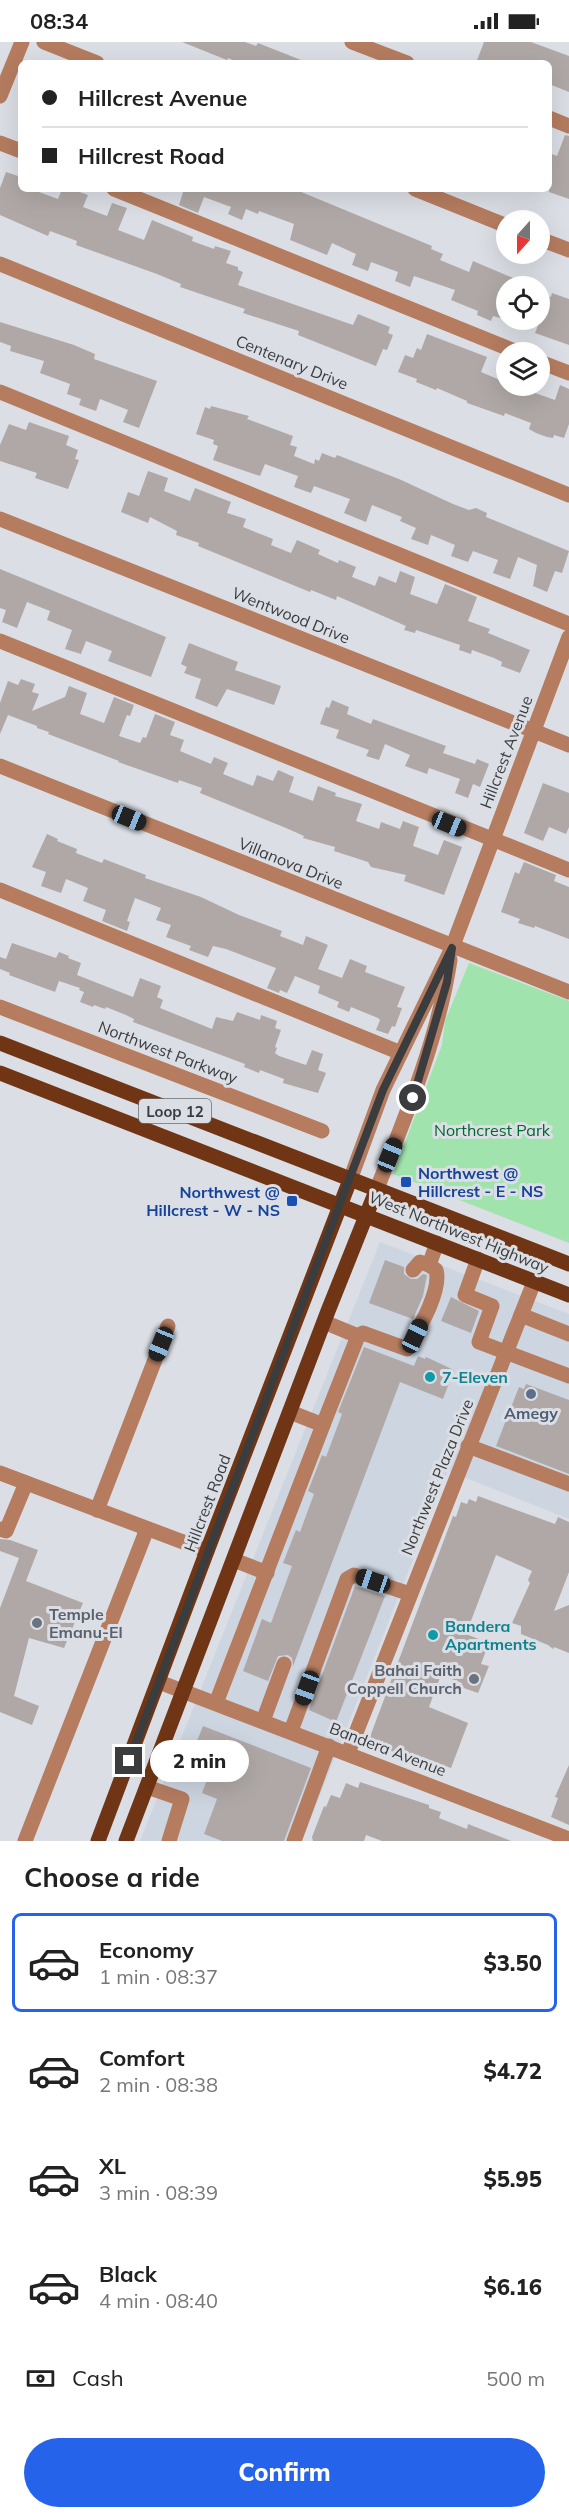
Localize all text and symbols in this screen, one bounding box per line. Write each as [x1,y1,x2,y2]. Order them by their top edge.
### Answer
text: 08:34 [30,7,88,35]
text: Hillcrest Avenue [78,84,247,112]
text: Hillcrest Road [78,142,225,170]
north arrow [496,210,550,264]
map controls [496,210,550,396]
button: locate [496,276,550,330]
street label: Centenary Drive [233,330,351,394]
button: layers [496,342,550,396]
street label: Wentwood Drive [229,582,353,648]
street label: Hillcrest Avenue [475,693,537,811]
car [109,803,149,833]
car [429,809,469,839]
street label: Villanova Drive [236,833,346,893]
street label: Northwest Parkway [96,1016,241,1088]
route start [399,1084,426,1111]
road number: Loop 12 [139,1099,211,1123]
park label: Northcrest Park [434,1120,551,1140]
car [375,1135,405,1175]
place label: Northwest @ Hillcrest - E - NS [418,1163,543,1201]
marker: Northwest @ Hillcrest - E - NS [399,1175,413,1189]
place label: Northwest @ Hillcrest - W - NS [146,1182,280,1220]
street label: West Northwest Highway [366,1187,552,1277]
marker: Northwest @ Hillcrest - W - NS [285,1194,299,1208]
car [399,1316,431,1356]
car [146,1324,176,1364]
place label: 7-Eleven [442,1367,508,1387]
marker: 7-Eleven [423,1370,437,1384]
marker: Amegy [524,1387,538,1401]
street label: Northwest Plaza Drive [396,1396,478,1558]
place label: Amegy [504,1403,558,1423]
street label: Hillcrest Road [179,1451,235,1555]
car [353,1567,393,1595]
place label: Temple Emanu-El [49,1604,123,1642]
marker: Temple Emanu-El [30,1616,44,1630]
place label: Bandera Apartments [445,1616,537,1654]
marker: Bandera Apartments [426,1628,440,1642]
place label: Bahai Faith Coppell Church [347,1660,462,1698]
car [292,1668,322,1708]
marker: Bahai Faith Coppell Church [467,1672,481,1686]
street label: Bandera Avenue [327,1718,449,1780]
callout: 2 min [150,1740,249,1782]
route end [115,1747,142,1774]
text: 2 min [173,1748,226,1773]
text: Choose a ride [24,1860,200,1894]
icon: car [27,1936,81,1990]
text: Economy [99,1936,194,1964]
text: $3.50 [483,1949,542,1977]
text: 1 min · 08:37 [99,1964,218,1989]
icon: car [27,2044,81,2098]
text: Comfort [99,2044,185,2072]
text: $4.72 [483,2057,542,2085]
text: 2 min · 08:38 [99,2072,218,2097]
icon: car [27,2152,81,2206]
text: XL [99,2152,126,2180]
text: $5.95 [483,2165,542,2193]
text: 3 min · 08:39 [99,2180,218,2205]
icon: car [27,2260,81,2314]
text: Black [99,2260,157,2288]
text: $6.16 [483,2273,542,2301]
text: 4 min · 08:40 [99,2288,218,2313]
icon: cash [24,2362,57,2395]
text: Cash [72,2364,124,2392]
text: 500 m [486,2366,545,2391]
button: Confirm [24,2438,545,2507]

